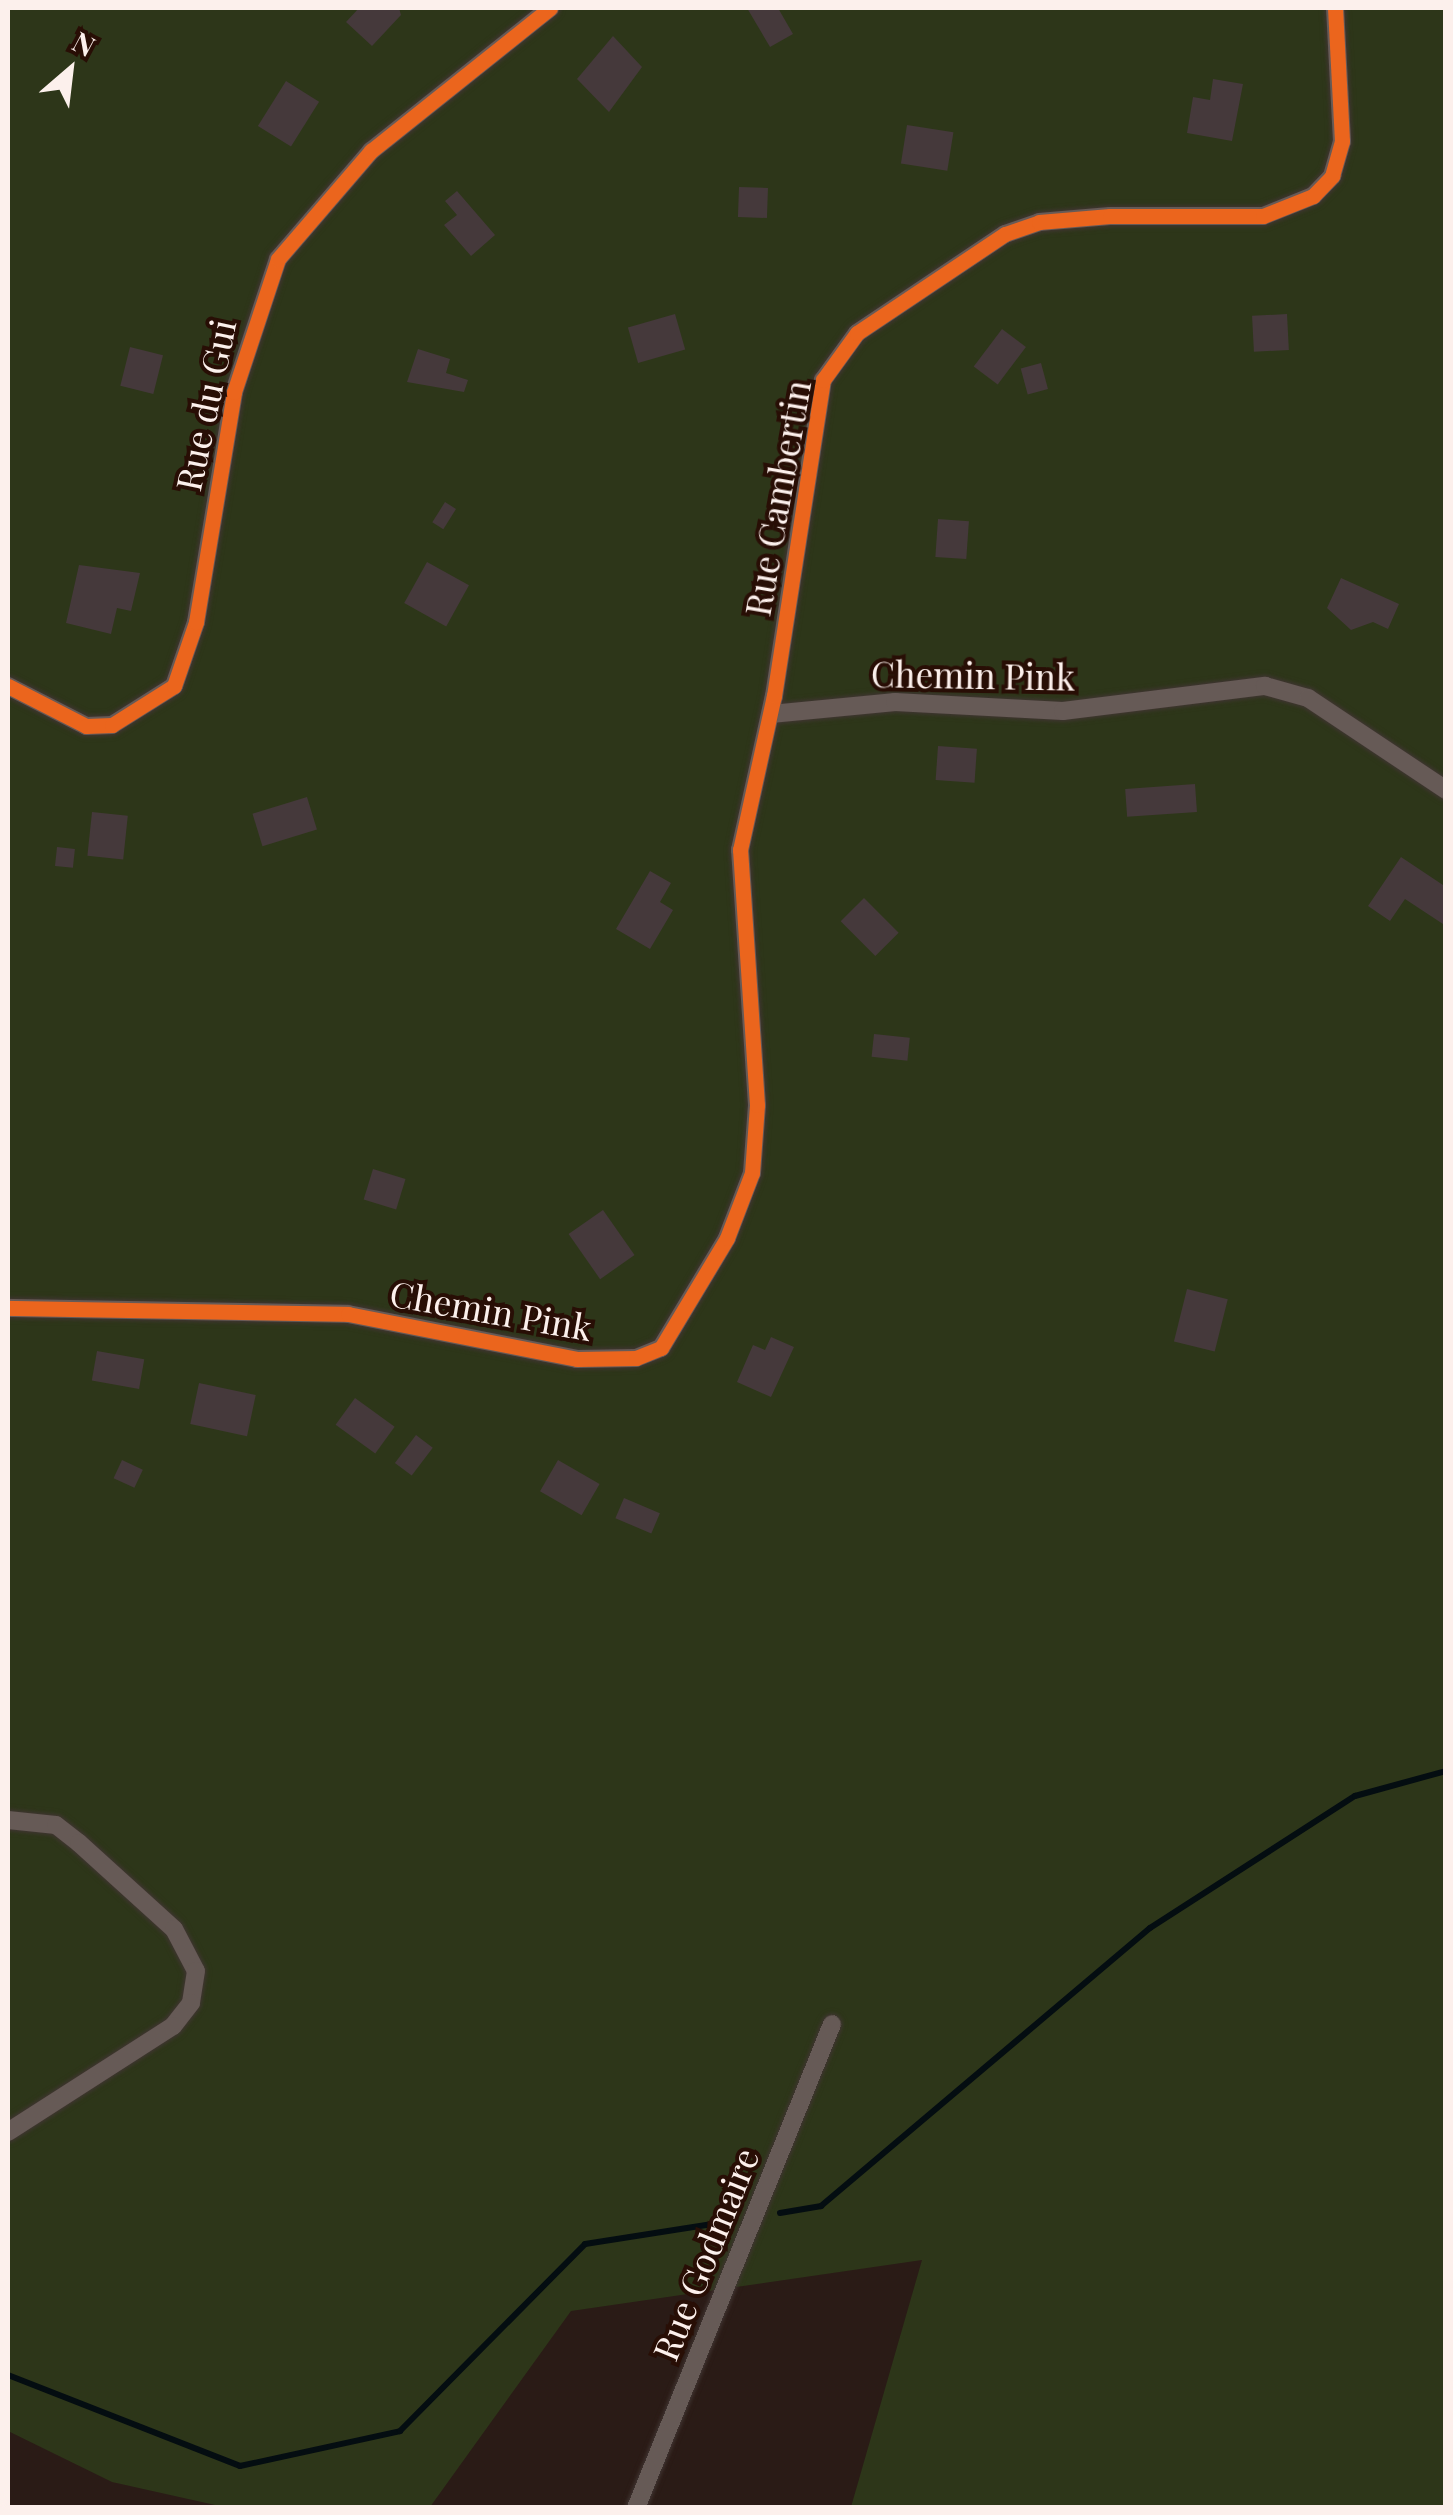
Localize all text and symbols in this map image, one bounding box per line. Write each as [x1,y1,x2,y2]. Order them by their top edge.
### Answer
north arrow [20,20,120,120]
text: N [67,22,102,64]
street label: Rue du Gui [166,316,244,494]
street label: Rue Cambertin [736,377,818,619]
street label: Chemin Pink [871,652,1075,698]
street label: Chemin Pink [387,1272,595,1348]
street label: Rue Godmaire [643,2142,767,2366]

